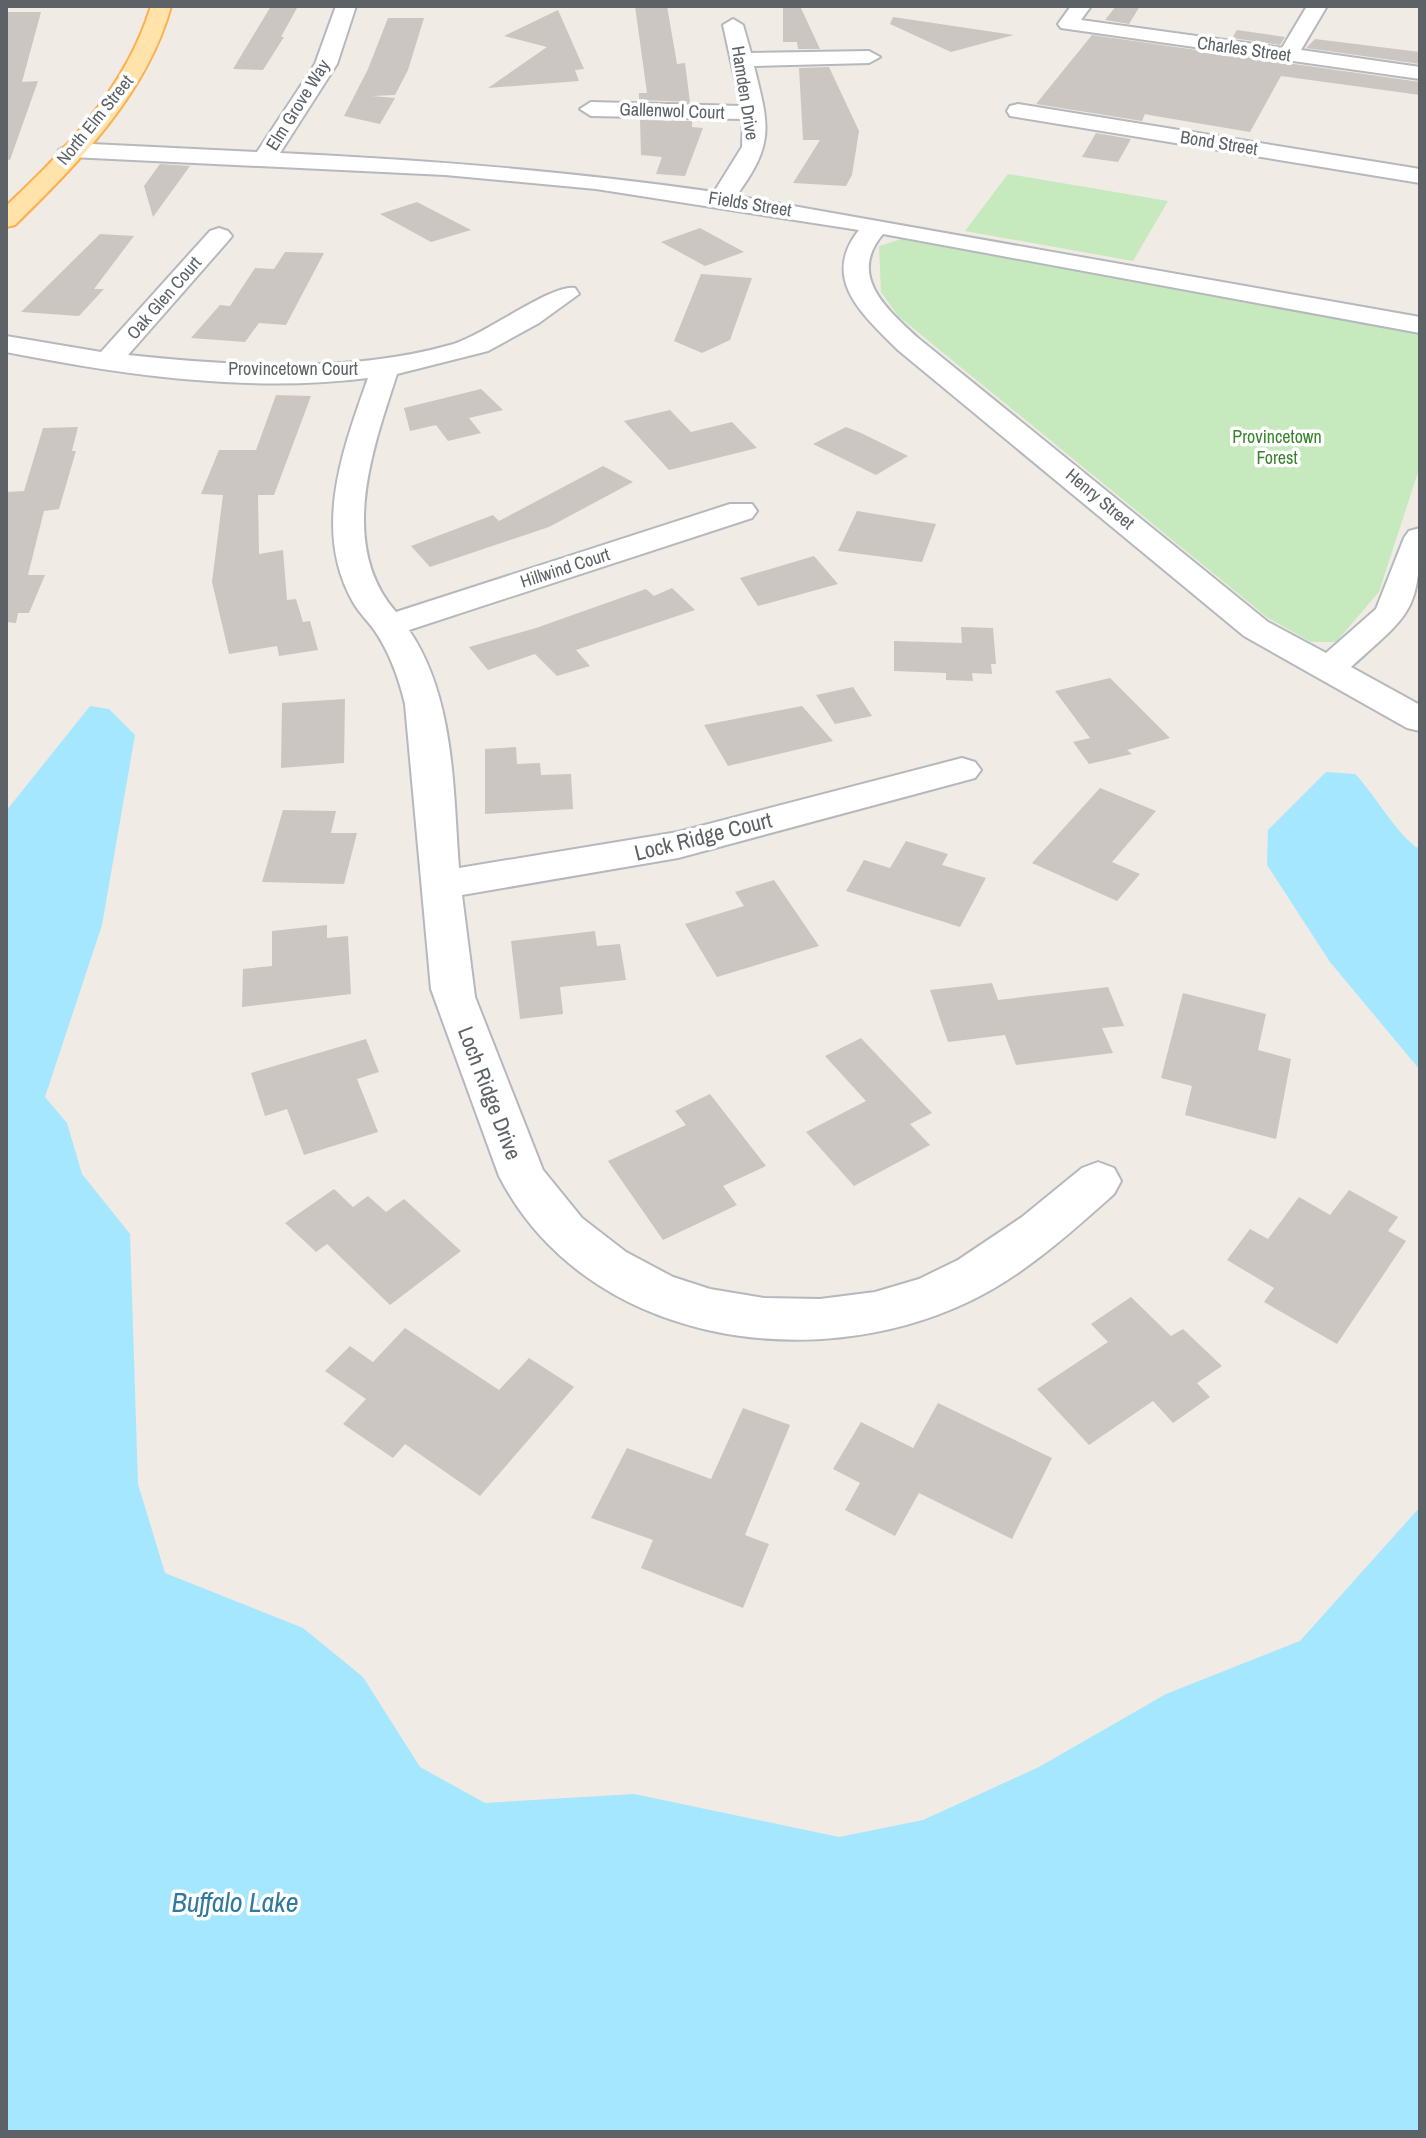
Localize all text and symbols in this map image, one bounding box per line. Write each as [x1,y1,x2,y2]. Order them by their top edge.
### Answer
street label: Charles Street [1196,30,1293,67]
street label: Hamden Drive [726,44,765,142]
street label: Elm Grove Way [260,54,336,155]
street label: North Elm Street [51,69,139,170]
street label: Gallenwol Court [619,96,725,125]
street label: Bond Street [1179,124,1260,161]
street label: Fields Street [707,185,793,222]
street label: Oak Glen Court [121,251,207,345]
street label: Provincetown Court [228,356,358,381]
park label: Provincetown Forest [1232,424,1322,470]
street label: Henry Street [1061,462,1140,535]
street label: Hillwind Court [517,541,613,594]
street label: Lock Ridge Court [631,804,775,868]
street label: Loch Ridge Drive [451,1022,529,1164]
water label: Buffalo Lake [171,1883,299,1921]

